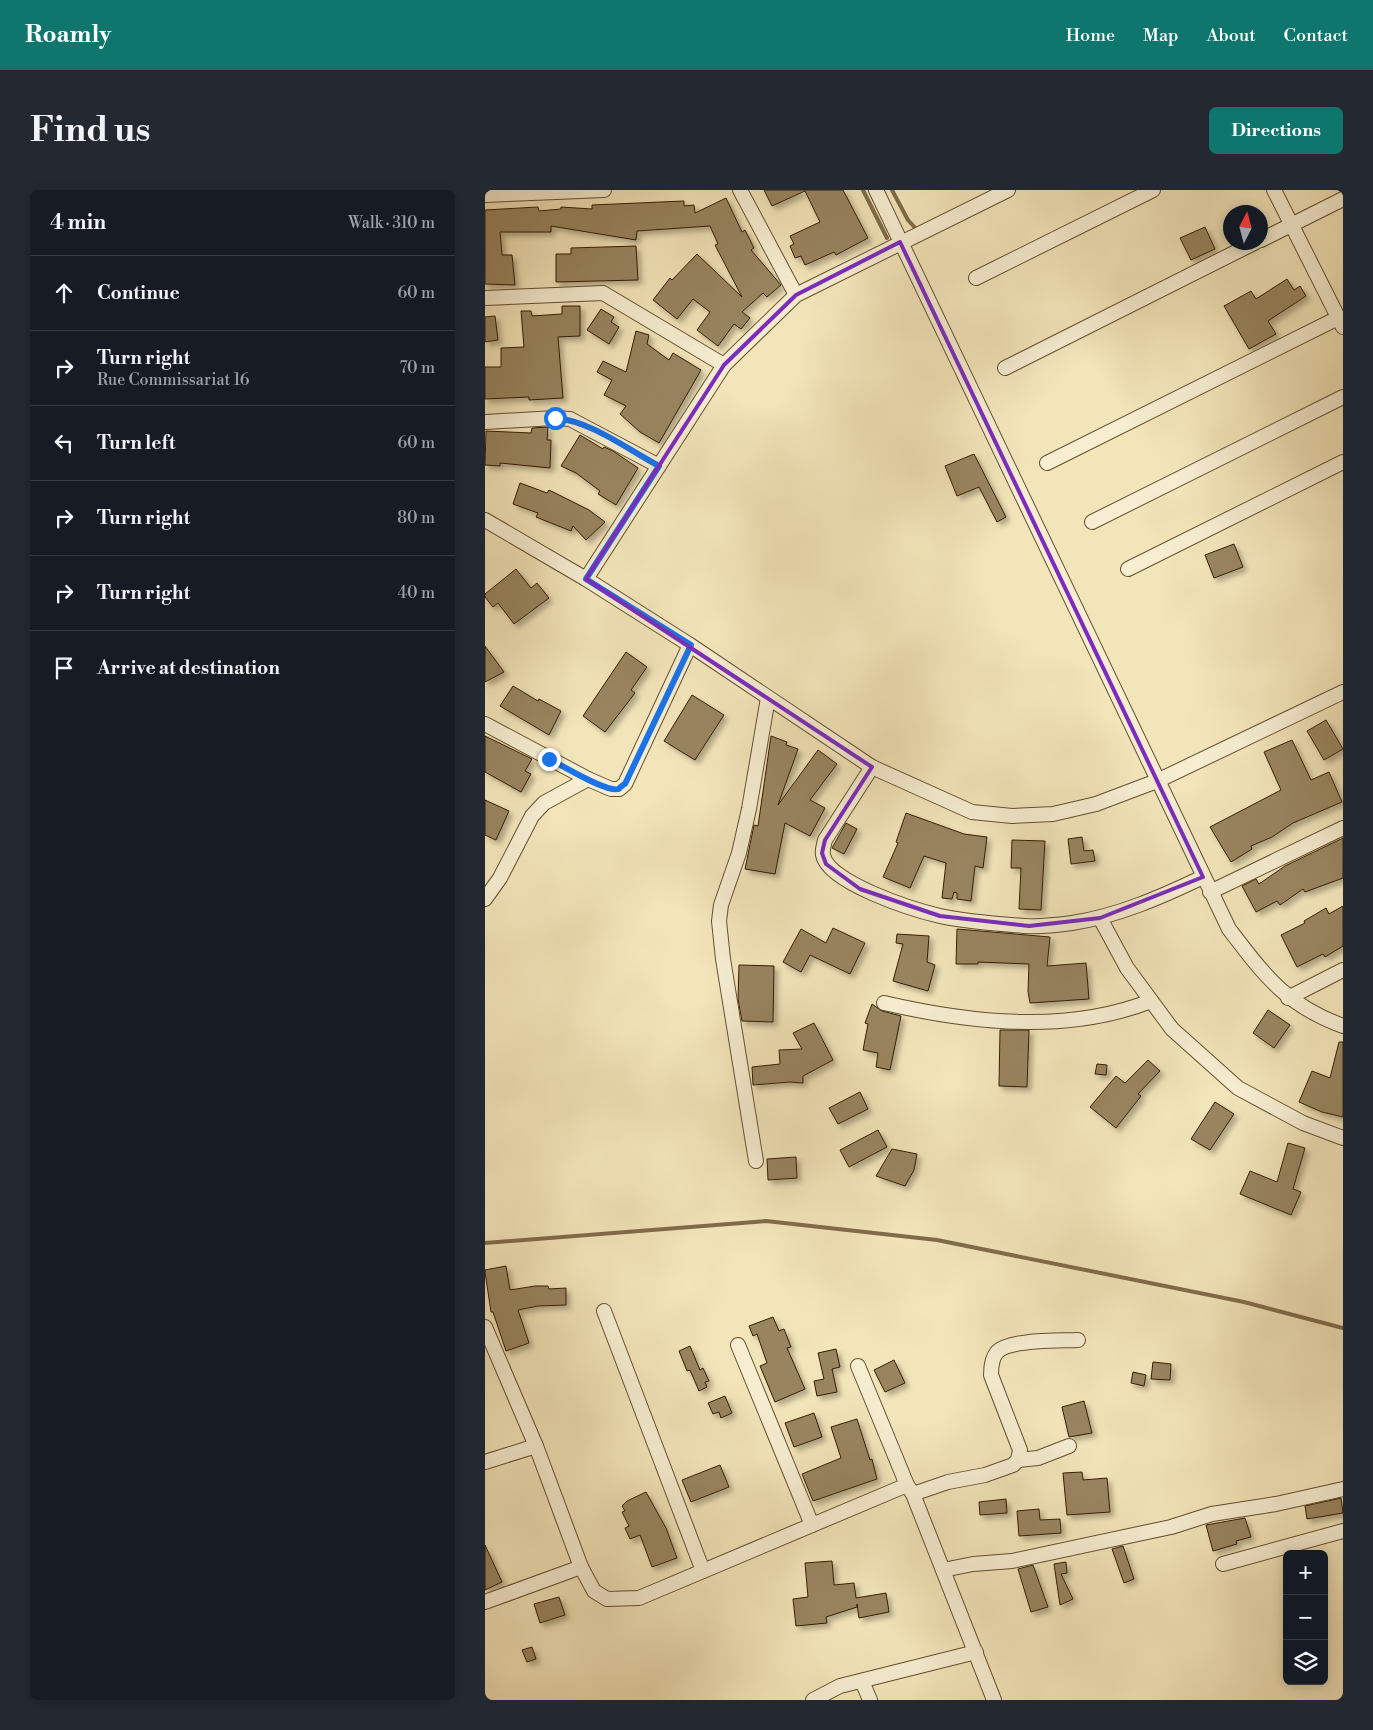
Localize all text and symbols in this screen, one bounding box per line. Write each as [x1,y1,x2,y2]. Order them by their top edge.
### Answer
text: Roamly [25,20,111,50]
text: Home [1066,24,1115,47]
text: Map [1143,24,1179,47]
text: About [1207,24,1256,47]
text: Contact [1284,24,1348,47]
button: Directions [1209,107,1343,154]
text: Find us [30,109,150,152]
north arrow [1223,205,1268,250]
text: 4 min [50,210,106,236]
text: Walk · 310 m [348,213,435,233]
icon: ahead [50,279,78,307]
text: Continue [97,281,180,305]
text: 60 m [397,283,435,303]
text: Turn right [97,346,190,370]
icon: right [50,354,78,382]
text: 70 m [399,358,435,378]
text: Rue Commissariat 16 [97,370,250,390]
route start [544,407,567,430]
icon: left [50,429,78,457]
text: Turn left [97,431,176,455]
text: 60 m [397,433,435,453]
icon: right [50,504,78,532]
text: Turn right [97,506,190,530]
text: 80 m [397,508,435,528]
icon: right [50,579,78,607]
text: Turn right [97,581,190,605]
text: 40 m [398,583,435,603]
icon: arrive [50,654,78,682]
text: Arrive at destination [97,656,280,680]
route end [538,748,561,771]
map controls [1283,1550,1328,1685]
button: + [1283,1550,1328,1595]
button: − [1283,1595,1328,1640]
button: layers [1283,1640,1328,1685]

